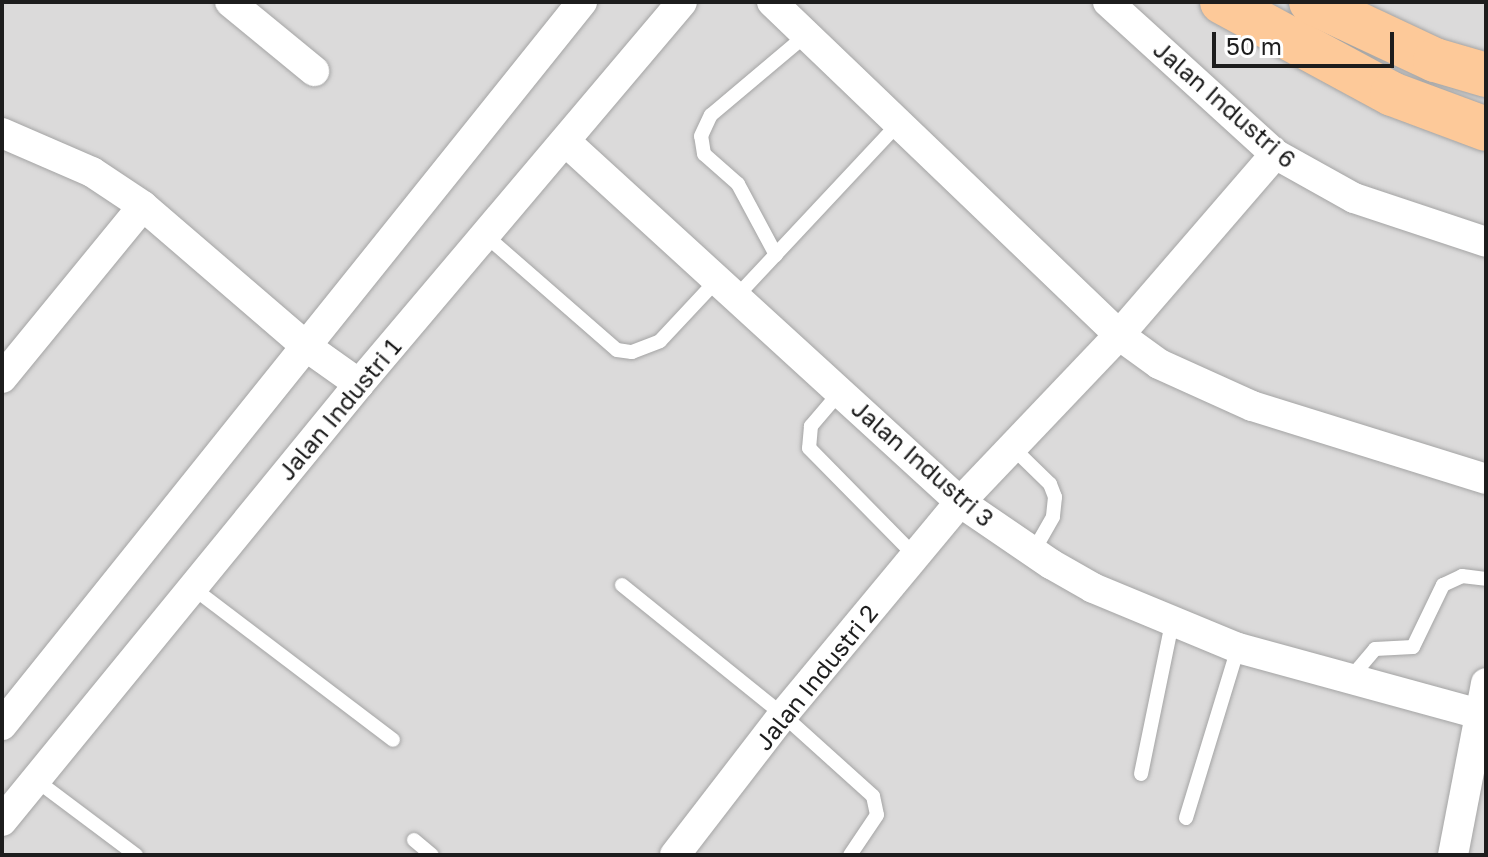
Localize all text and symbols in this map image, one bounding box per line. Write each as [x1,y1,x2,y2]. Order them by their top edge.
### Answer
scale bar [1216,16,1398,66]
text: 50 m [1226,31,1282,60]
street label: Jalan Industri 6 [1148,34,1302,174]
street label: Jalan Industri 1 [271,332,407,486]
street label: Jalan Industri 3 [846,394,1000,532]
street label: Jalan Industri 2 [749,599,883,755]

